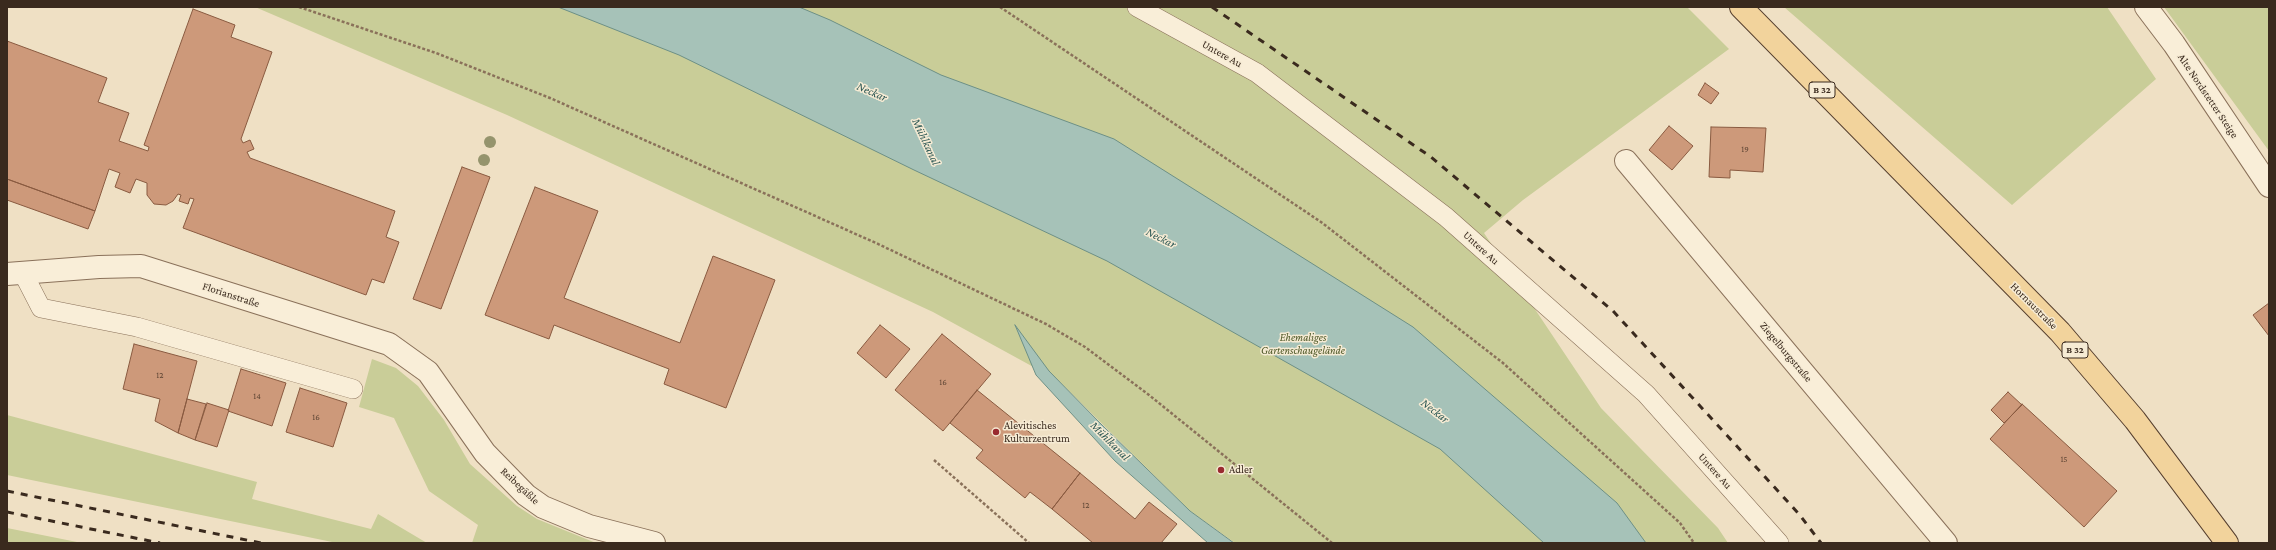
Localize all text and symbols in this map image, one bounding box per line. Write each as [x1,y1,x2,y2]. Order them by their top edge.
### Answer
street label: Untere Au [1200,38,1244,70]
street label: Alte Nordstetter Steige [2175,51,2241,141]
water label: Neckar [855,79,889,105]
road number: B 32 [1809,82,1835,98]
water label: Mühlkanal [909,116,943,168]
house number: 19 [1741,144,1749,154]
water label: Neckar [1144,224,1178,252]
street label: Untere Au [1460,228,1502,268]
street label: Florianstraße [201,280,261,310]
street label: Hornaustraße [2008,280,2060,332]
street label: Ziegelburgstraße [1757,319,1815,385]
park label: Ehemaliges Gartenschaugelände [1261,331,1345,357]
road number: B 32 [2062,342,2088,358]
house number: 12 [156,370,164,380]
house number: 16 [939,377,947,387]
house number: 14 [253,391,261,401]
water label: Neckar [1418,396,1452,426]
house number: 16 [312,412,320,422]
water label: Mühlkanal [1087,418,1133,464]
place label: Alevitisches Kulturzentrum [1004,419,1070,445]
marker: Alevitisches Kulturzentrum [991,427,1001,437]
street label: Untere Au [1695,450,1735,492]
house number: 15 [2060,454,2068,464]
place label: Adler [1229,463,1253,477]
street label: Reibegäßle [498,465,542,507]
marker: Adler [1216,465,1226,475]
house number: 12 [1082,500,1090,510]

